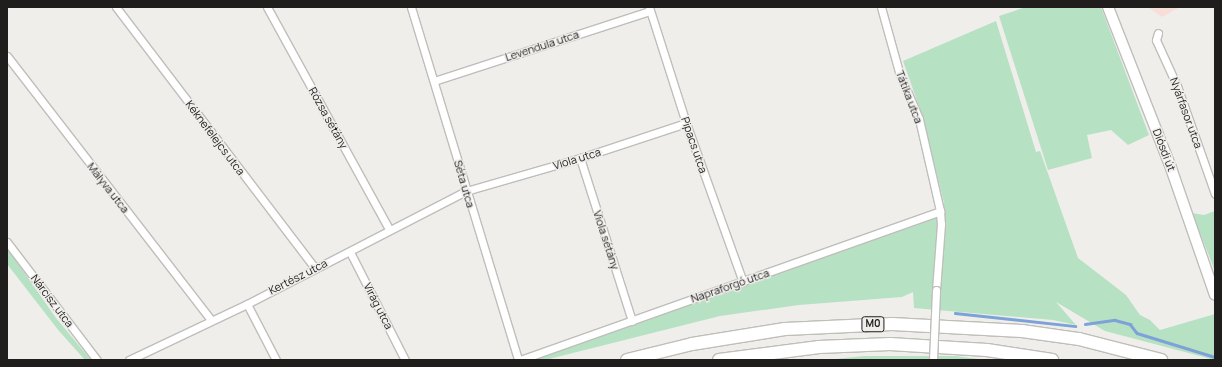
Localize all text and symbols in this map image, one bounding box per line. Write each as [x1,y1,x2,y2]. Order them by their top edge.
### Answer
street label: Levendula utca [503,28,581,64]
street label: Tátika utca [893,69,925,125]
street label: Nyárfasor utca [1167,76,1205,150]
street label: Rózsa sétány [306,85,350,151]
street label: Kéknefelejcs utca [183,98,247,178]
street label: Pipacs utca [678,115,710,175]
street label: Diósdi út [1150,127,1178,173]
street label: Viola utca [552,145,602,173]
street label: Séta utca [451,159,477,209]
street label: Mályva utca [84,160,132,216]
street label: Viola sétány [590,209,622,271]
street label: Kertész utca [266,257,330,297]
street label: Napraforgó utca [689,266,771,306]
street label: Nárcisz utca [28,272,76,330]
street label: Virág utca [361,281,395,331]
road number: M0 [861,316,885,332]

